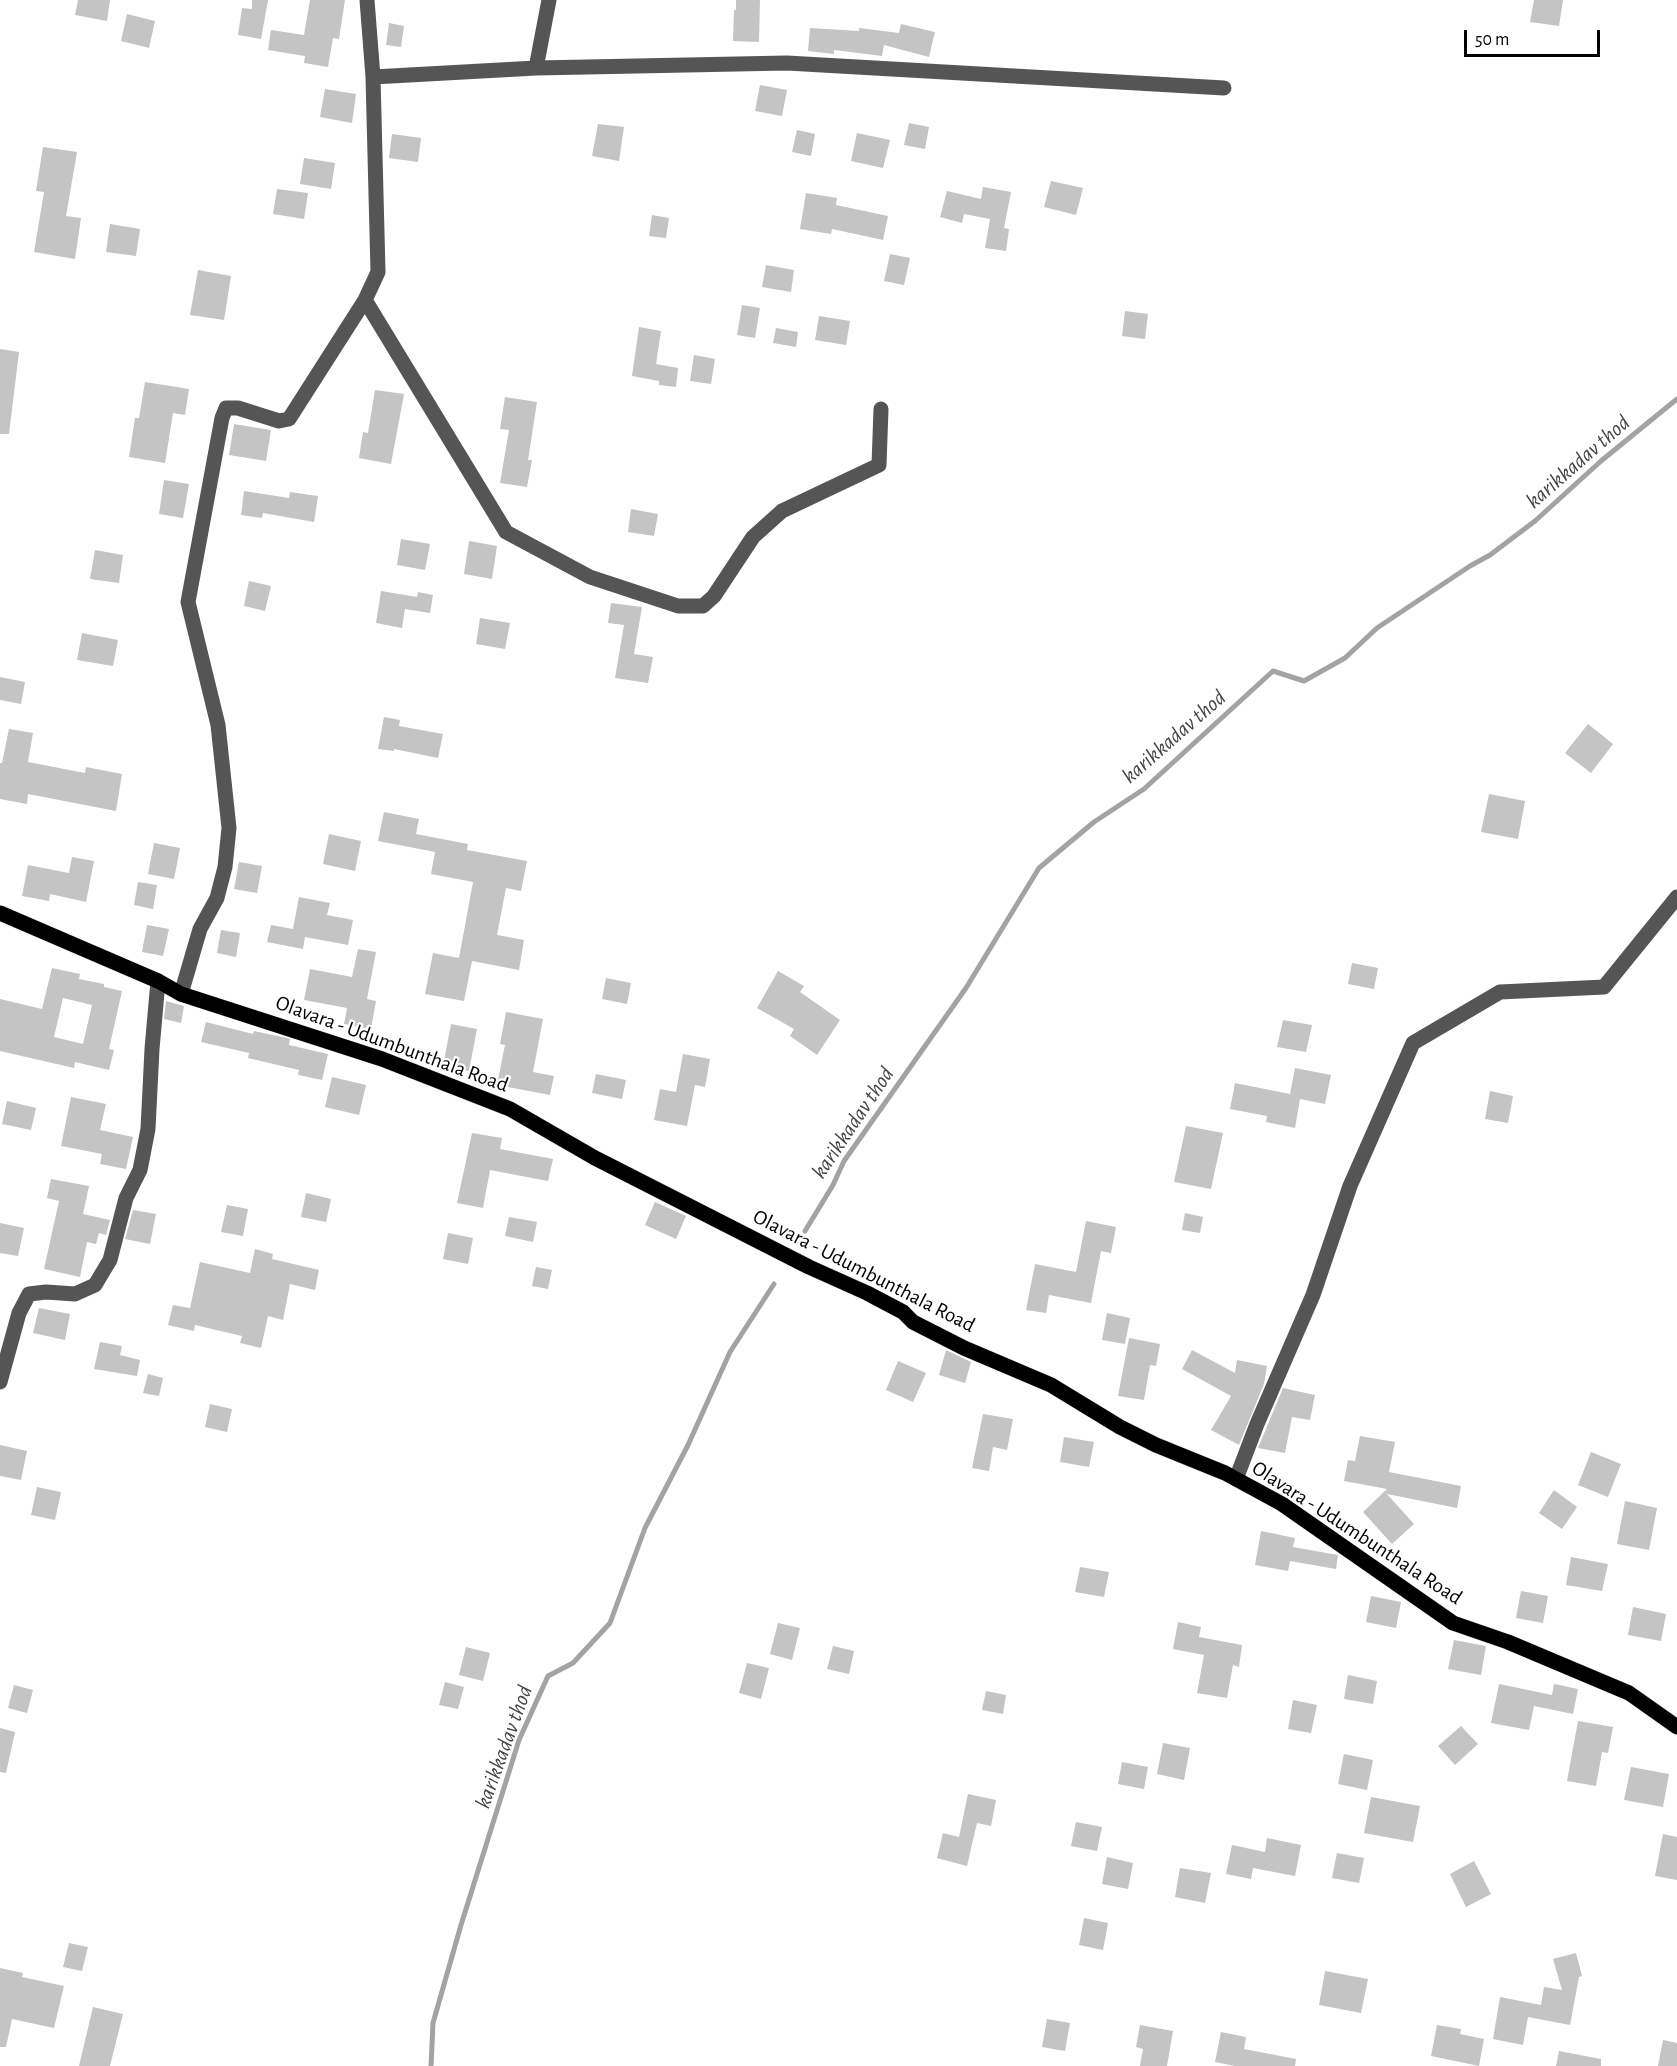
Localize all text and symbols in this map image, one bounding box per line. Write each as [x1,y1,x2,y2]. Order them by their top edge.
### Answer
scale bar [1467,18,1604,56]
text: 50 m [1475,31,1509,49]
water label: karikkadav thod [1521,410,1635,514]
water label: karikkadav thod [1117,685,1231,789]
street label: Olavara - Udumbunthala Road [272,990,512,1098]
water label: karikkadav thod [806,1062,900,1184]
street label: Olavara - Udumbunthala Road [749,1204,979,1338]
street label: Olavara - Udumbunthala Road [1247,1455,1467,1611]
water label: karikkadav thod [470,1682,538,1812]

